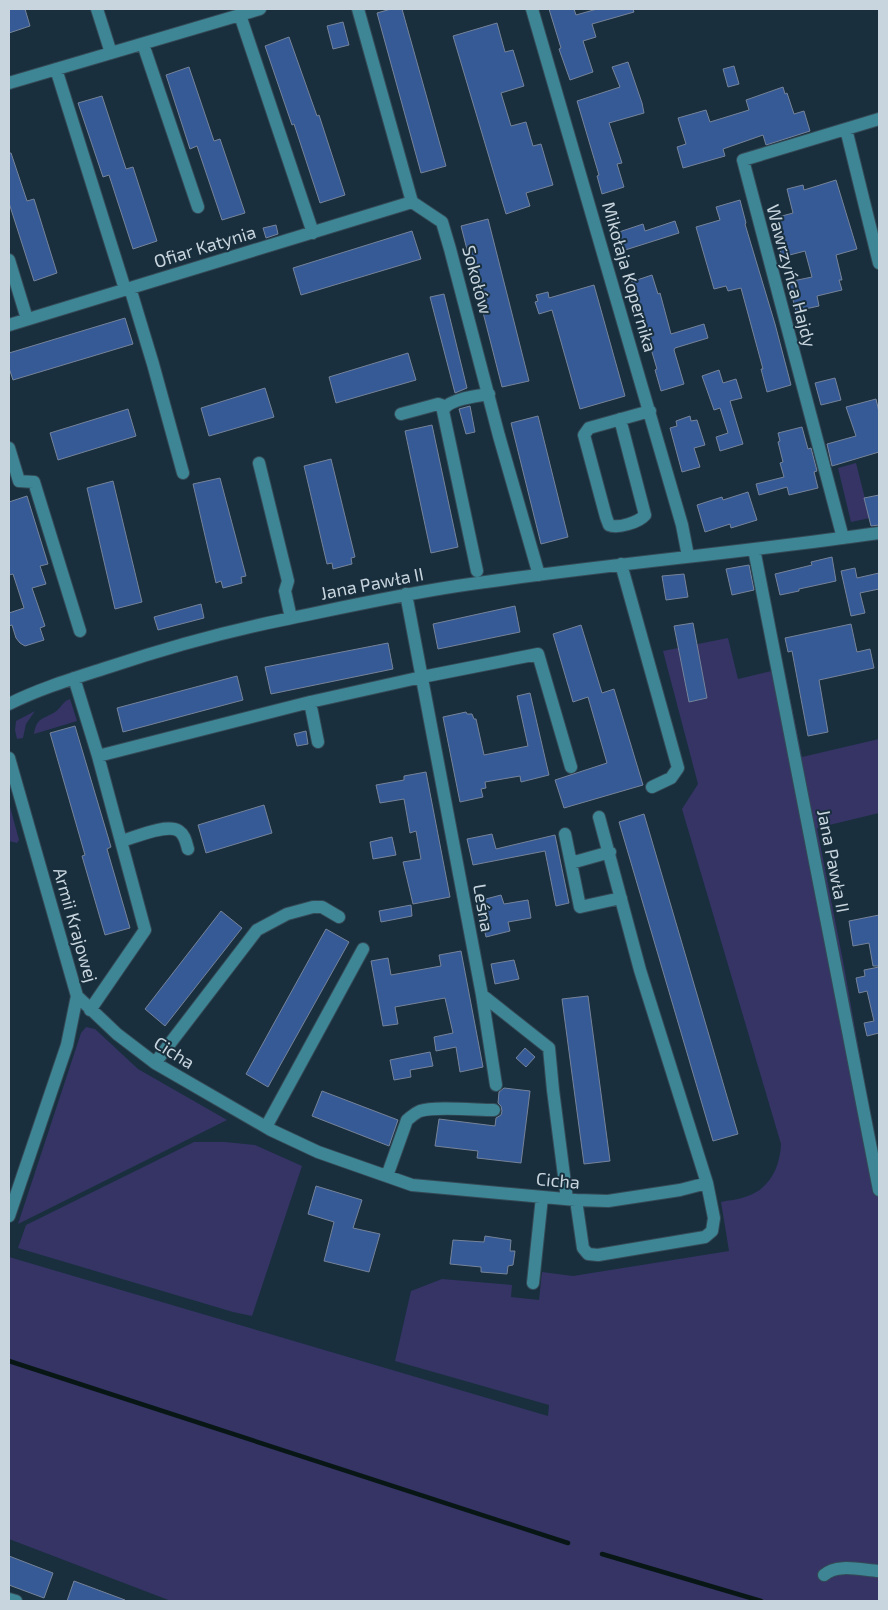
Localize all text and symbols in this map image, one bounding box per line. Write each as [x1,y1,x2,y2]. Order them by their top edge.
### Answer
street label: Mikołaja Kopernika [598,199,662,354]
street label: Wawrzyńca Hajdy [762,202,822,350]
street label: Ofiar Katynia [151,220,258,272]
street label: Sokołów [458,243,498,317]
street label: Jana Pawła II [318,562,425,604]
street label: Jana Pawła II [813,807,855,914]
street label: Armii Krajowej [49,865,103,985]
street label: Leśna [469,882,499,934]
street label: Cicha [150,1031,199,1073]
street label: Cicha [535,1167,581,1193]

